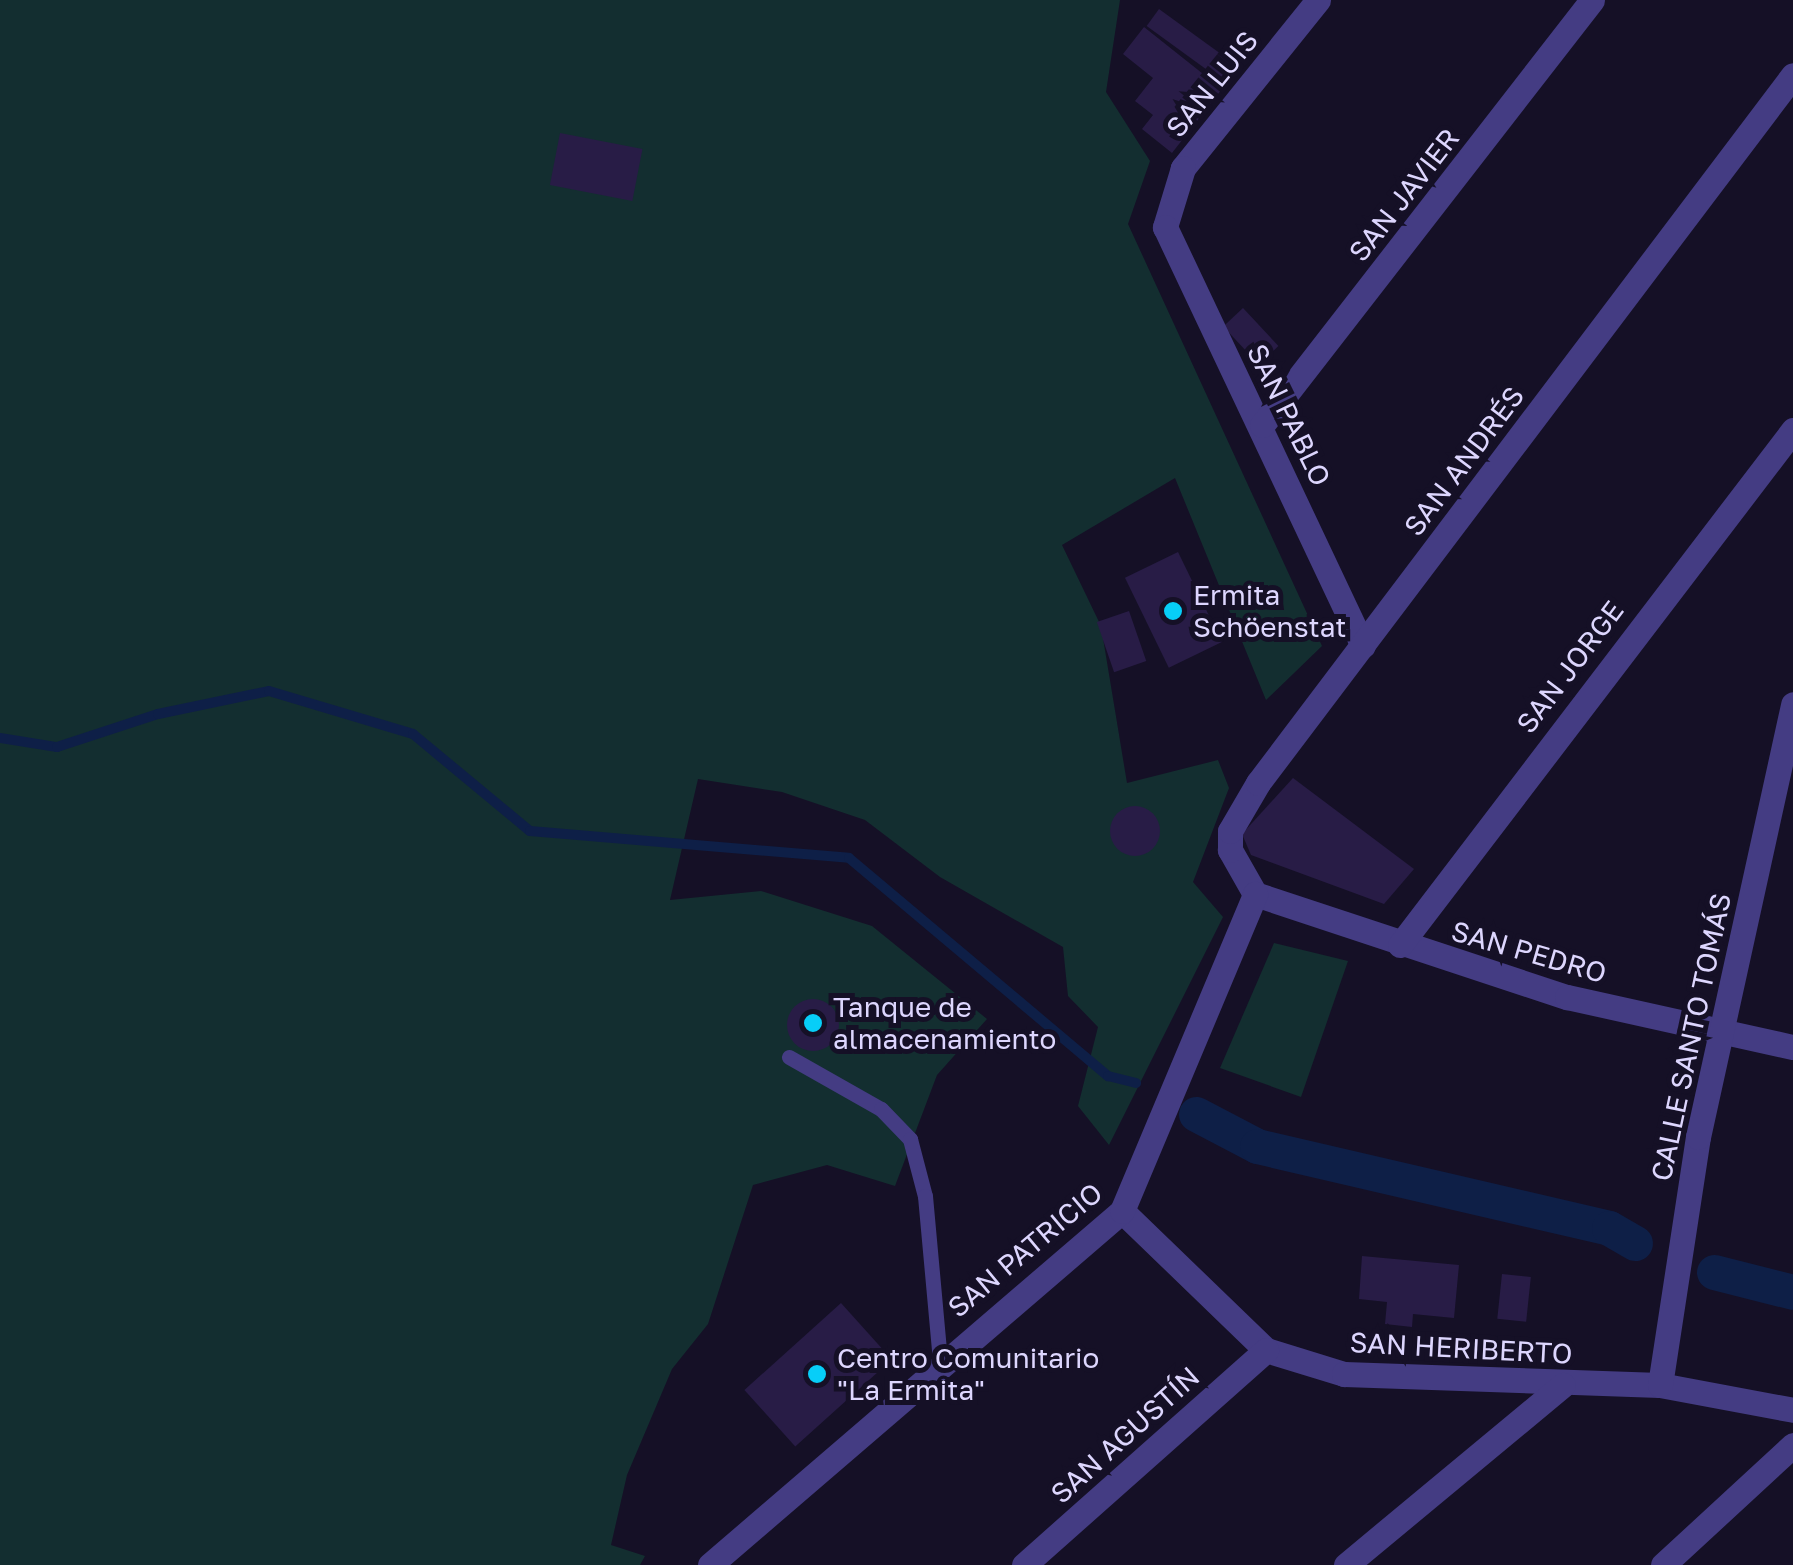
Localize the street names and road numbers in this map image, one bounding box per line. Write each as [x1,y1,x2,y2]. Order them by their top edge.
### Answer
street label: SAN LUIS [1159,24,1265,144]
street label: SAN JAVIER [1342,122,1466,268]
street label: SAN PABLO [1240,338,1338,492]
street label: SAN ANDRÉS [1397,380,1531,542]
street label: SAN JORGE [1509,594,1631,740]
street label: CALLE SANTO TOMÁS [1644,890,1738,1184]
street label: SAN PEDRO [1448,914,1610,990]
street label: SAN PATRICIO [941,1176,1109,1324]
street label: SAN HERIBERTO [1349,1325,1573,1371]
street label: SAN AGUSTÍN [1044,1360,1206,1510]

